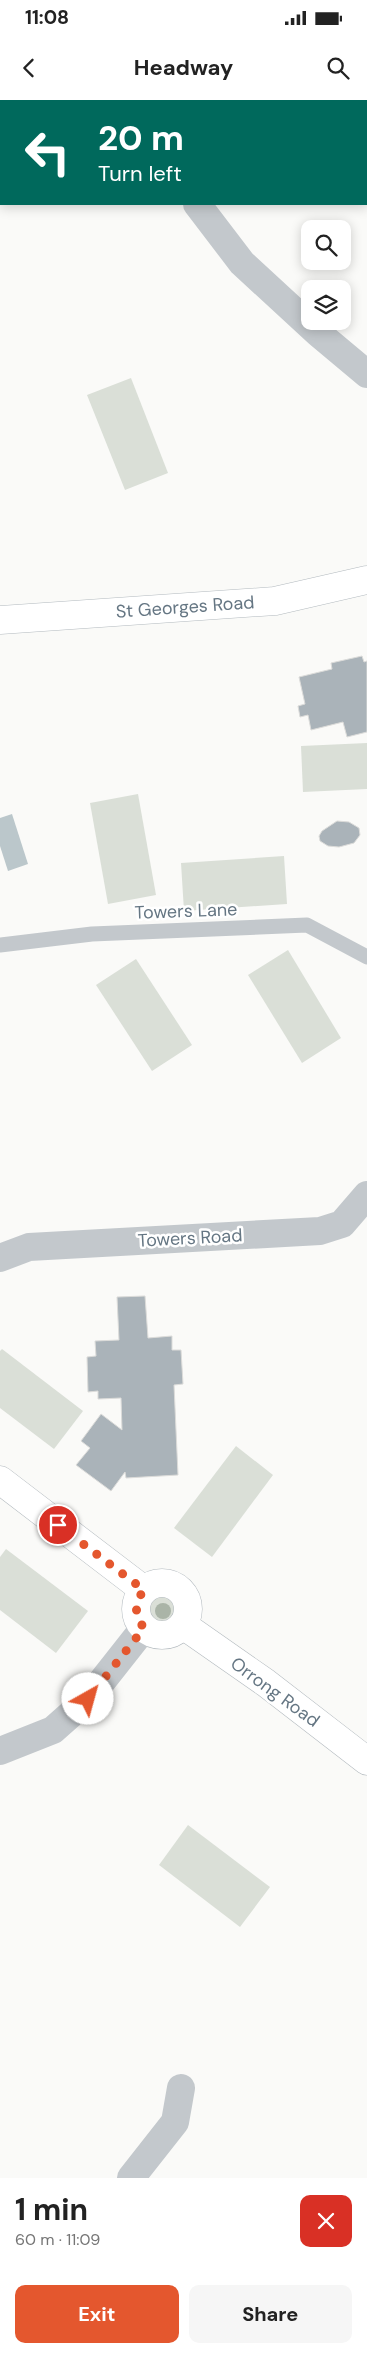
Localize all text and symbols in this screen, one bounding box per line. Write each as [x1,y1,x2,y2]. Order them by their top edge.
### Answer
text: 11:08 [25,5,69,30]
text: Headway [134,53,233,82]
icon: back [15,54,43,82]
icon: search [324,54,352,82]
text: 20 m [98,115,184,161]
icon: left [15,120,80,185]
text: Turn left [98,159,182,188]
map controls [301,220,351,330]
button: search [301,220,351,270]
button: layers [301,280,351,330]
street label: St Georges Road [115,590,255,624]
street label: Towers Lane [134,897,238,925]
street label: Towers Road [137,1223,243,1253]
pin [37,1504,79,1546]
icon: arrive [44,1511,72,1539]
street label: Orrong Road [226,1652,324,1732]
position arrow [61,1672,113,1724]
text: 1 min [15,2190,88,2229]
button: close [300,2195,352,2247]
text: 60 m · 11:09 [15,2229,100,2250]
button: Exit [15,2285,179,2343]
button: Share [189,2285,352,2343]

